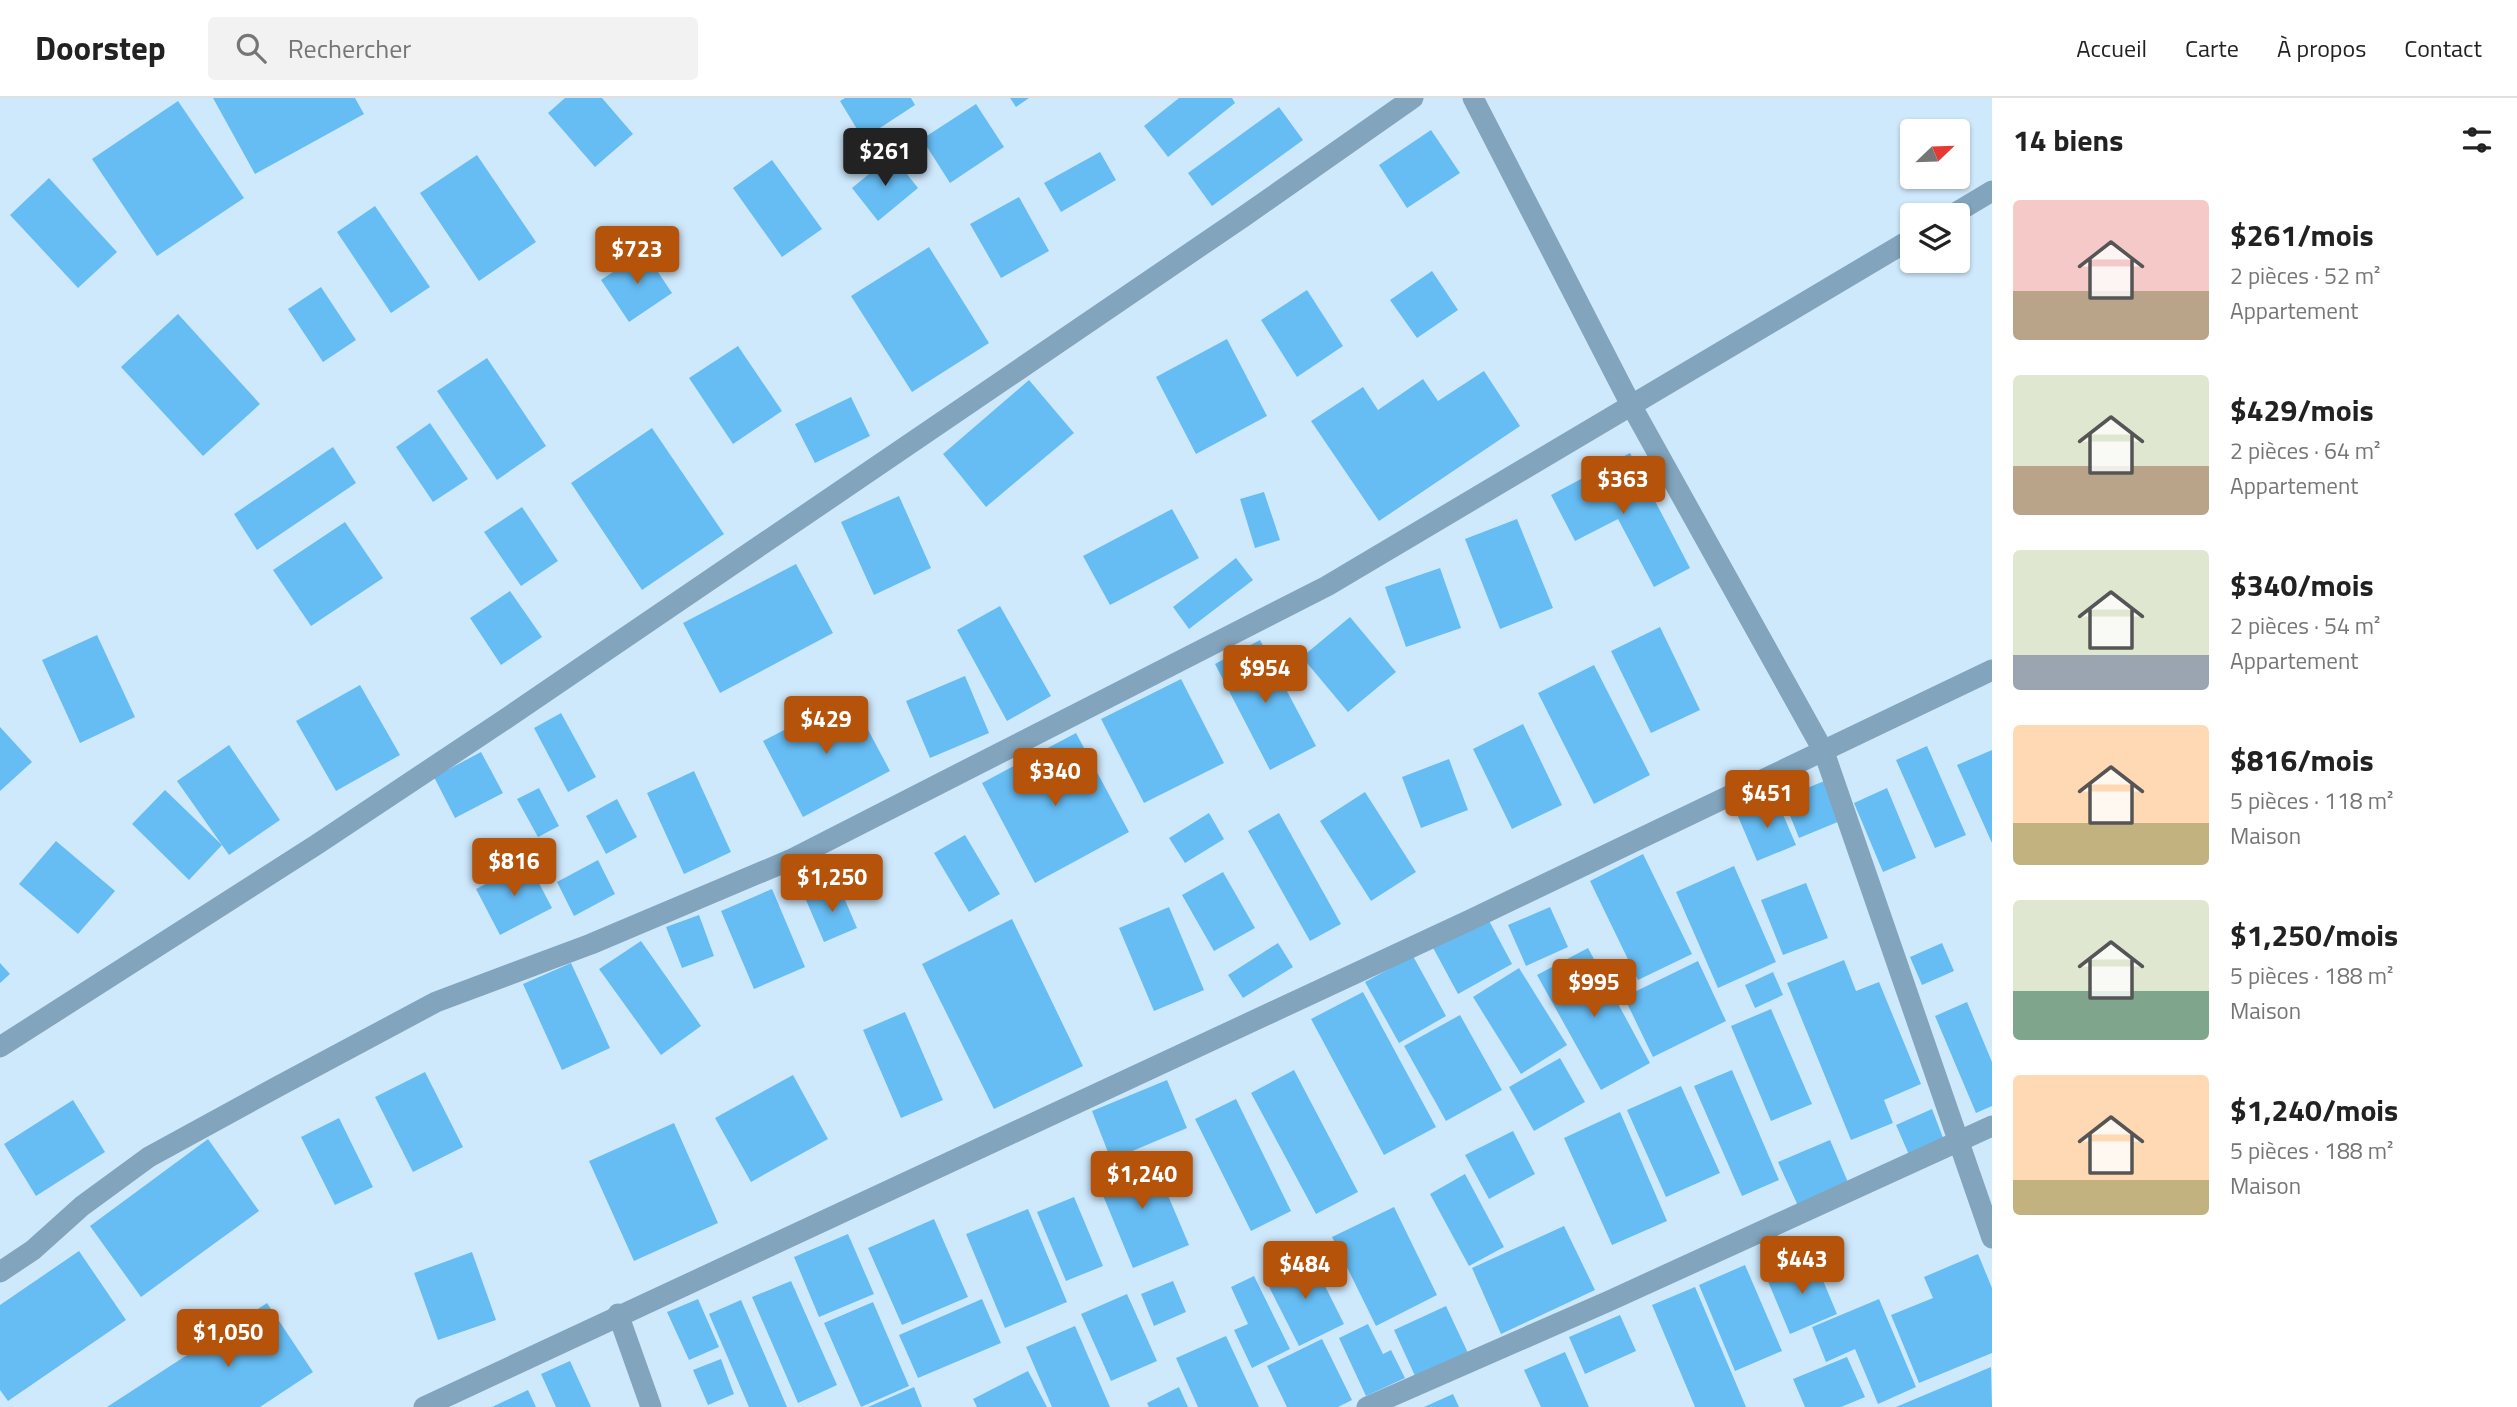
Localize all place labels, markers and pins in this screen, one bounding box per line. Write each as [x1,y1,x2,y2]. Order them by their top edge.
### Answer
pin: $261 [844,129,926,188]
pin: $723 [596,226,678,286]
pin: $363 [1582,456,1664,516]
pin: $954 [1224,646,1306,705]
pin: $429 [785,696,867,756]
pin: $340 [1014,748,1096,808]
pin: $451 [1726,770,1808,830]
pin: $816 [473,838,555,898]
pin: $1,250 [775,854,889,914]
pin: $995 [1553,960,1635,1019]
pin: $1,240 [1085,1152,1199,1211]
pin: $443 [1761,1236,1843,1296]
pin: $484 [1264,1242,1346,1301]
pin: $1,050 [171,1310,285,1369]

